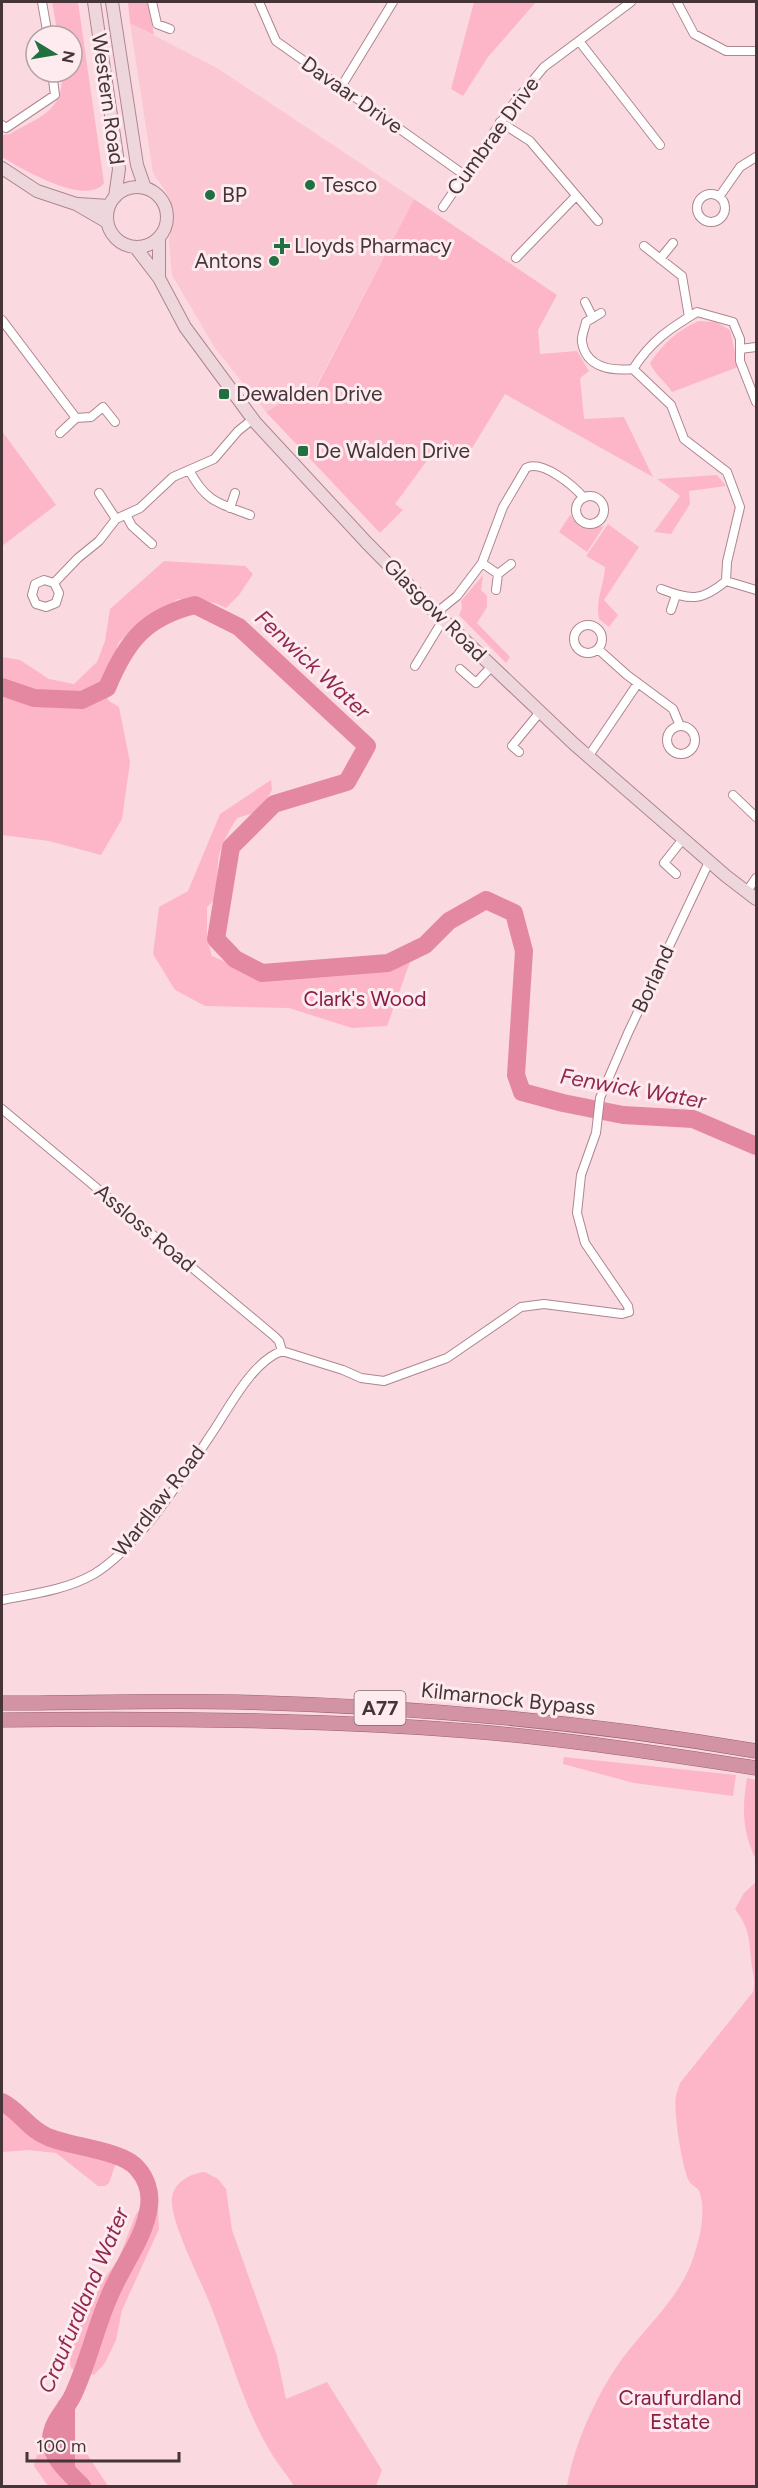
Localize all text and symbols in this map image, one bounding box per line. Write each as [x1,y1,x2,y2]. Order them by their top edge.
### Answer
north arrow [24,24,84,84]
street label: Western Road [87,32,130,166]
text: N [58,49,79,65]
street label: Davaar Drive [297,51,408,139]
street label: Cumbrae Drive [441,72,544,200]
place label: Tesco [322,172,377,197]
marker: Tesco [303,178,317,192]
place label: BP [222,182,247,207]
marker: BP [203,188,217,202]
place label: Lloyds Pharmacy [294,233,452,258]
marker: Lloyds Pharmacy [275,239,289,253]
place label: Antons [194,248,262,273]
marker: Antons [267,254,281,268]
place label: Dewalden Drive [236,381,382,406]
marker: Dewalden Drive [217,387,231,401]
place label: De Walden Drive [315,438,470,463]
marker: De Walden Drive [296,444,310,458]
street label: Glasgow Road [379,553,492,666]
water label: Fenwick Water [250,604,377,726]
street label: Borland [626,941,679,1016]
park label: Clark's Wood [304,986,426,1011]
water label: Fenwick Water [558,1062,709,1115]
street label: Assloss Road [90,1178,201,1277]
street label: Wardlaw Road [107,1440,210,1561]
street label: Kilmarnock Bypass [420,1677,596,1720]
road number: A77 [354,1691,406,1725]
water label: Craufurdland Water [32,2202,135,2397]
park label: Craufurdland Estate [619,2385,741,2434]
scale bar [27,2425,178,2463]
text: 100 m [36,2435,86,2457]

